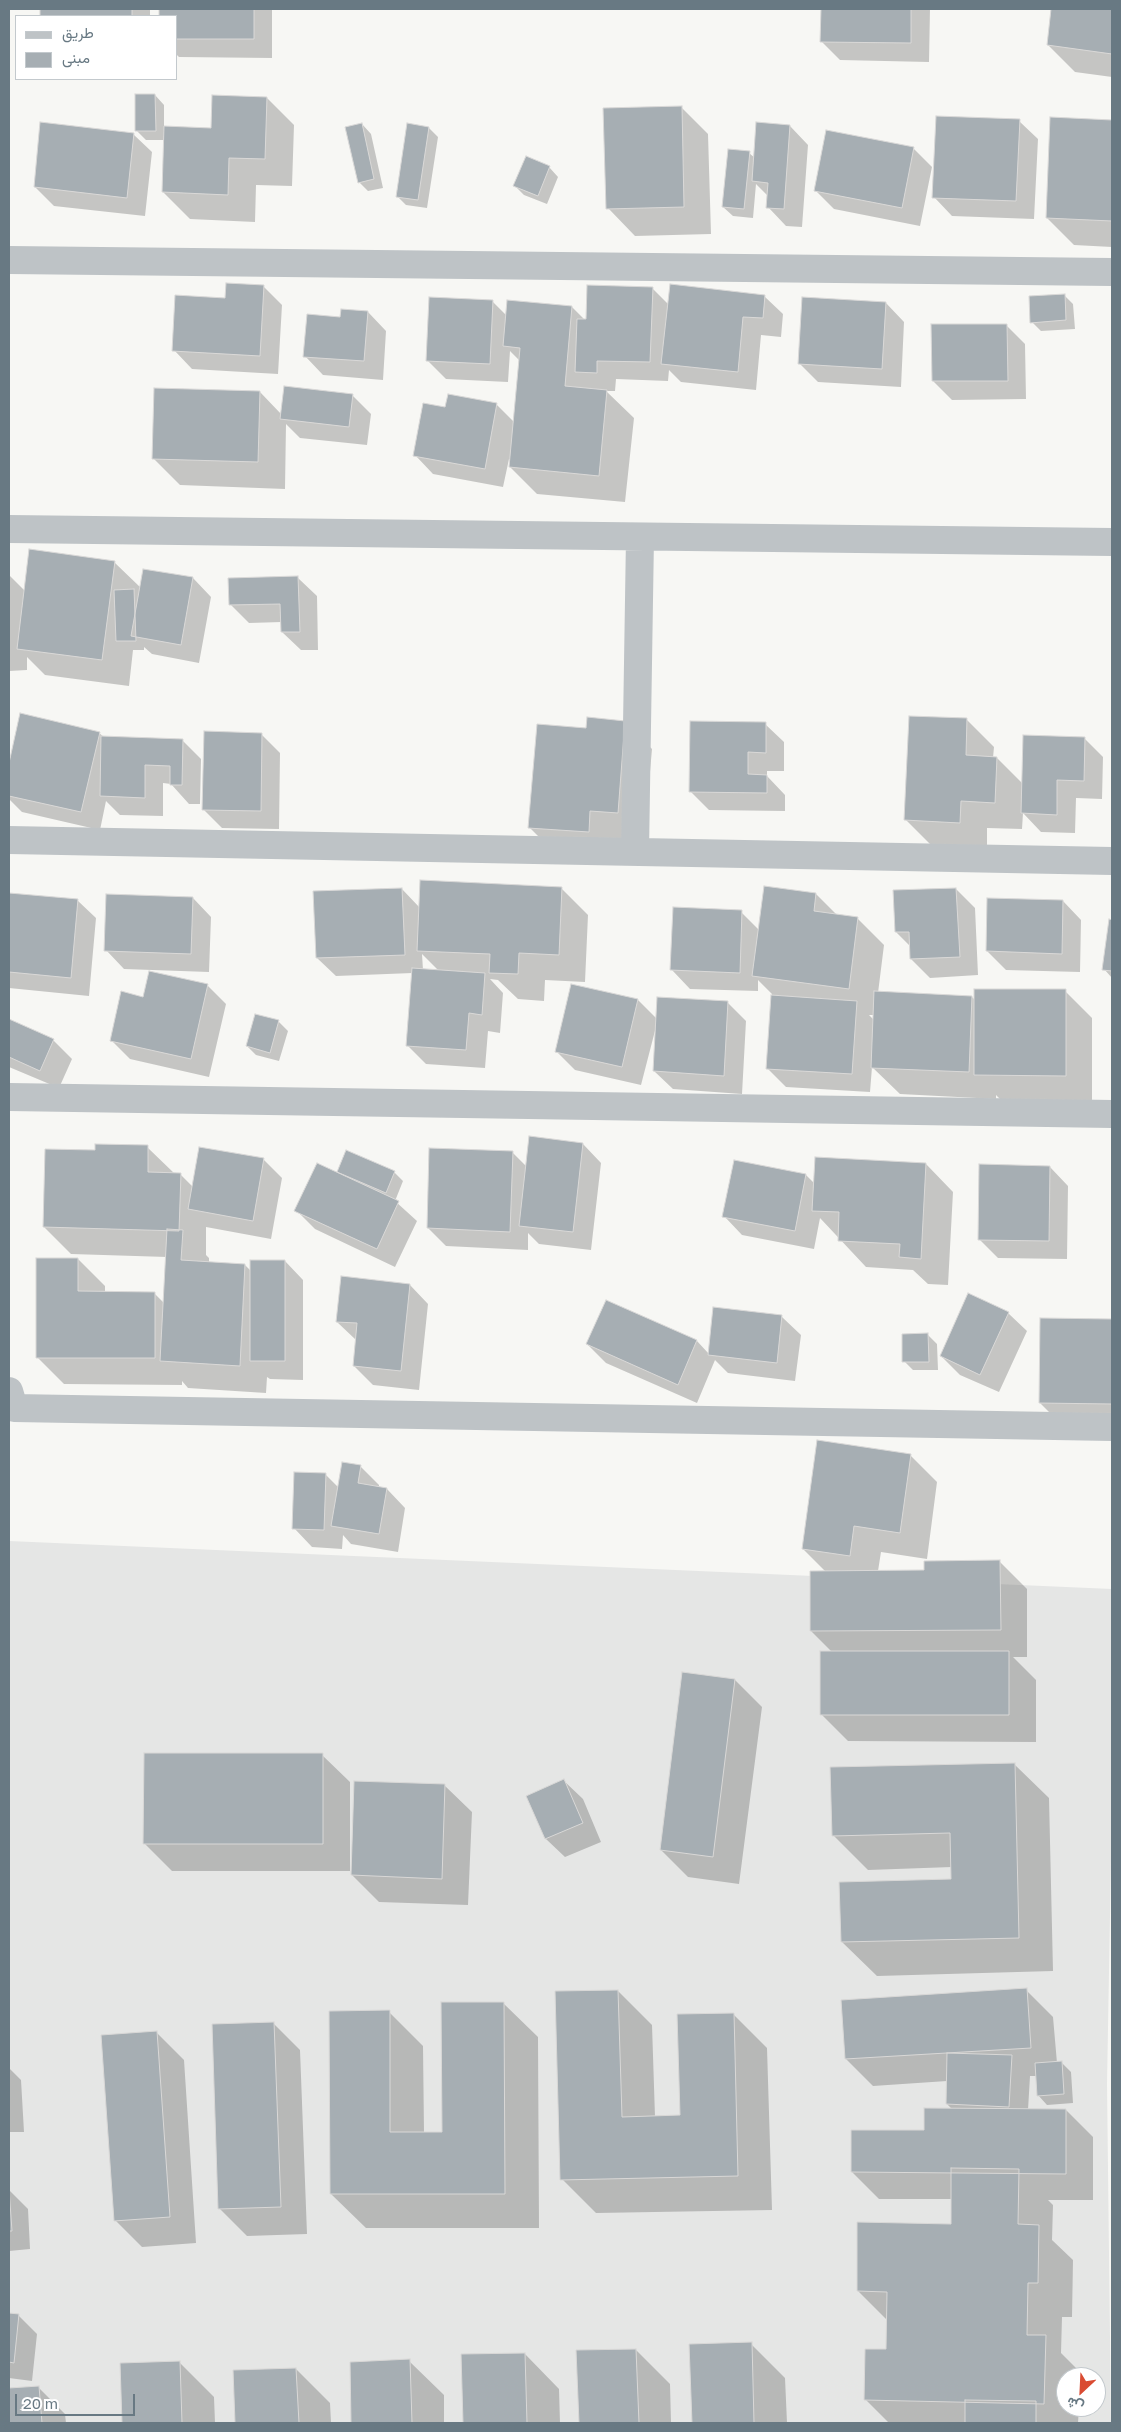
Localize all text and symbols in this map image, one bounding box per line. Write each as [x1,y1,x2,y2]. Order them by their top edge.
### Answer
legend [15,15,178,80]
text: طريق [62,23,94,41]
text: مبنى [62,48,90,66]
north arrow [1056,2367,1106,2417]
scale bar [18,2384,138,2416]
text: 20 m [23,2394,58,2412]
text: ش [1064,2394,1086,2416]

